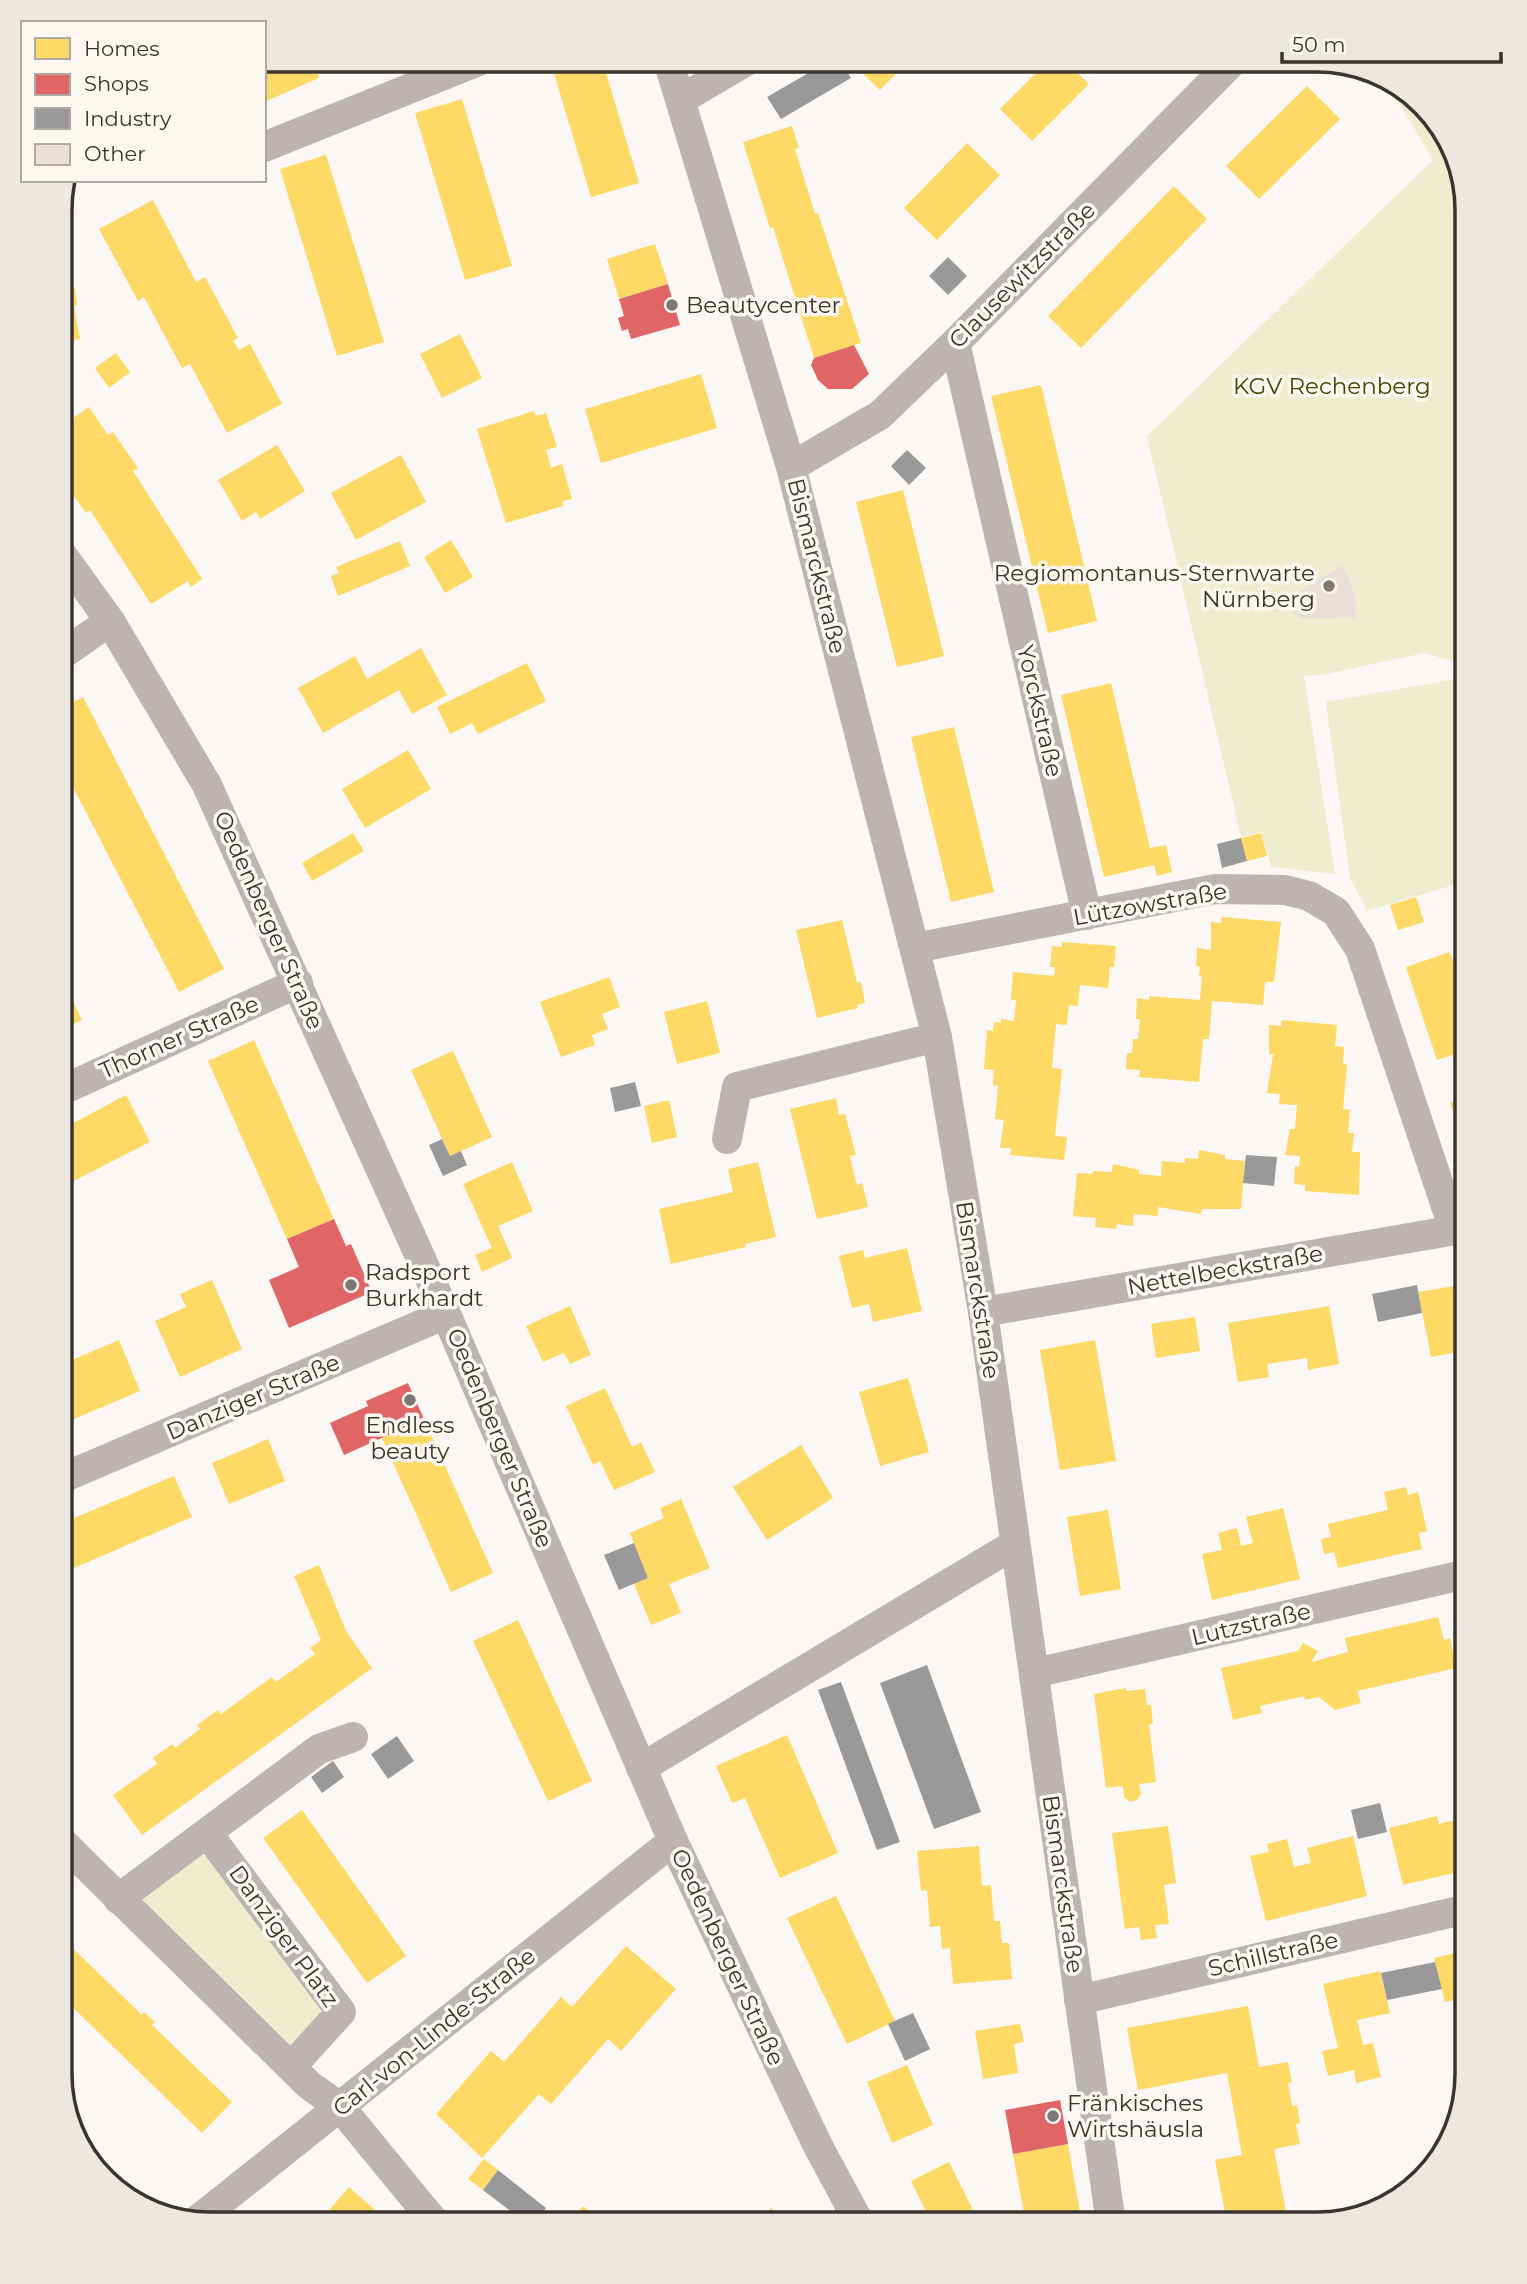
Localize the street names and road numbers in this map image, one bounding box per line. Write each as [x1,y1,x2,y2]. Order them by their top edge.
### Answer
street label: Clausewitzstraße [943,196,1101,354]
street label: Bismarckstraße [782,476,852,656]
street label: Yorckstraße [1011,642,1069,780]
street label: Oedenberger Straße [208,806,330,1034]
street label: Lützowstraße [1071,877,1229,931]
street label: Thorner Straße [95,989,263,1085]
street label: Bismarckstraße [950,1199,1006,1381]
street label: Nettelbeckstraße [1125,1239,1325,1301]
street label: Oedenberger Straße [441,1324,559,1552]
street label: Danziger Straße [162,1348,344,1446]
street label: Lutzstraße [1189,1597,1313,1651]
street label: Bismarckstraße [1037,1793,1089,1975]
street label: Oedenberger Straße [665,1844,791,2070]
street label: Danziger Platz [223,1860,345,2012]
street label: Schillstraße [1205,1925,1341,1983]
street label: Carl-von-Linde-Straße [327,1942,541,2122]

